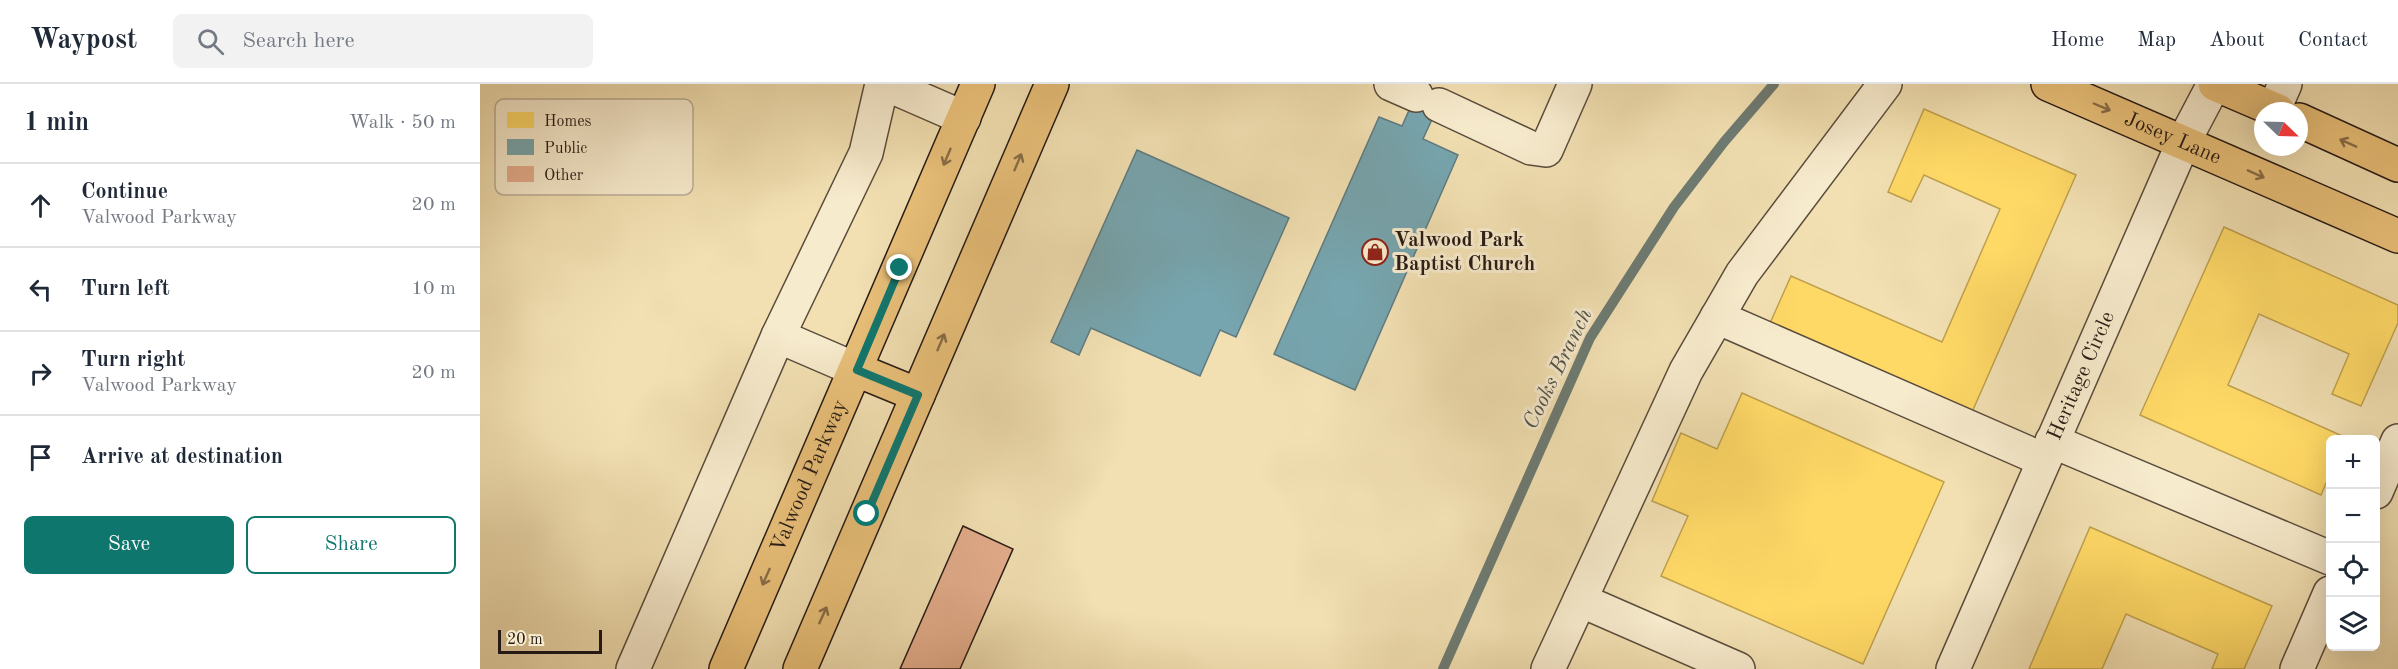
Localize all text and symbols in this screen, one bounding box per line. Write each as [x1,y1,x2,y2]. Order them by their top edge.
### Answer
search box [173,14,593,68]
icon: search [194,25,227,58]
text: Waypost [30,27,137,55]
text: Search here [242,30,355,52]
text: Home [2051,30,2104,51]
text: Map [2137,30,2176,51]
text: About [2209,30,2265,51]
text: Contact [2298,30,2368,51]
legend [495,99,693,195]
one-way arrow [2092,102,2111,113]
north arrow [2254,102,2308,156]
street label: Josey Lane [2121,108,2224,168]
text: 1 min [24,110,89,136]
text: Walk · 50 m [349,113,456,133]
text: Homes [544,114,592,130]
one-way arrow [2340,136,2358,148]
text: Public [544,141,587,157]
one-way arrow [941,148,952,166]
one-way arrow [1013,154,1024,172]
text: Other [544,168,584,184]
one-way arrow [2246,169,2265,180]
text: Continue [81,181,168,203]
icon: ahead [24,189,57,222]
text: 20 m [411,195,456,215]
text: Valwood Parkway [81,208,237,228]
place label: Valwood Park Baptist Church [1394,230,1536,275]
shop icon: Valwood Park Baptist Church [1360,237,1390,267]
route end [886,254,912,280]
icon: left [24,273,57,306]
text: Turn left [81,278,170,300]
text: 10 m [411,279,456,299]
water label: Cooks Branch [1519,305,1597,433]
street label: Heritage Circle [2044,308,2118,443]
one-way arrow [936,333,947,351]
text: Turn right [81,349,185,371]
icon: right [24,357,57,390]
text: 20 m [411,363,456,383]
text: Valwood Parkway [81,376,237,396]
street label: Valwood Parkway [767,397,851,555]
map controls [2326,435,2380,651]
button: + [2326,435,2380,489]
icon: arrive [24,441,57,474]
text: Arrive at destination [81,446,283,468]
button: − [2326,489,2380,543]
route start [853,500,879,526]
button: Save [24,516,234,574]
button: Share [246,516,456,574]
button: locate [2326,543,2380,597]
one-way arrow [760,568,771,586]
button: layers [2326,597,2380,651]
one-way arrow [818,607,829,625]
scale bar [498,627,602,654]
text: 20 m [507,632,543,648]

